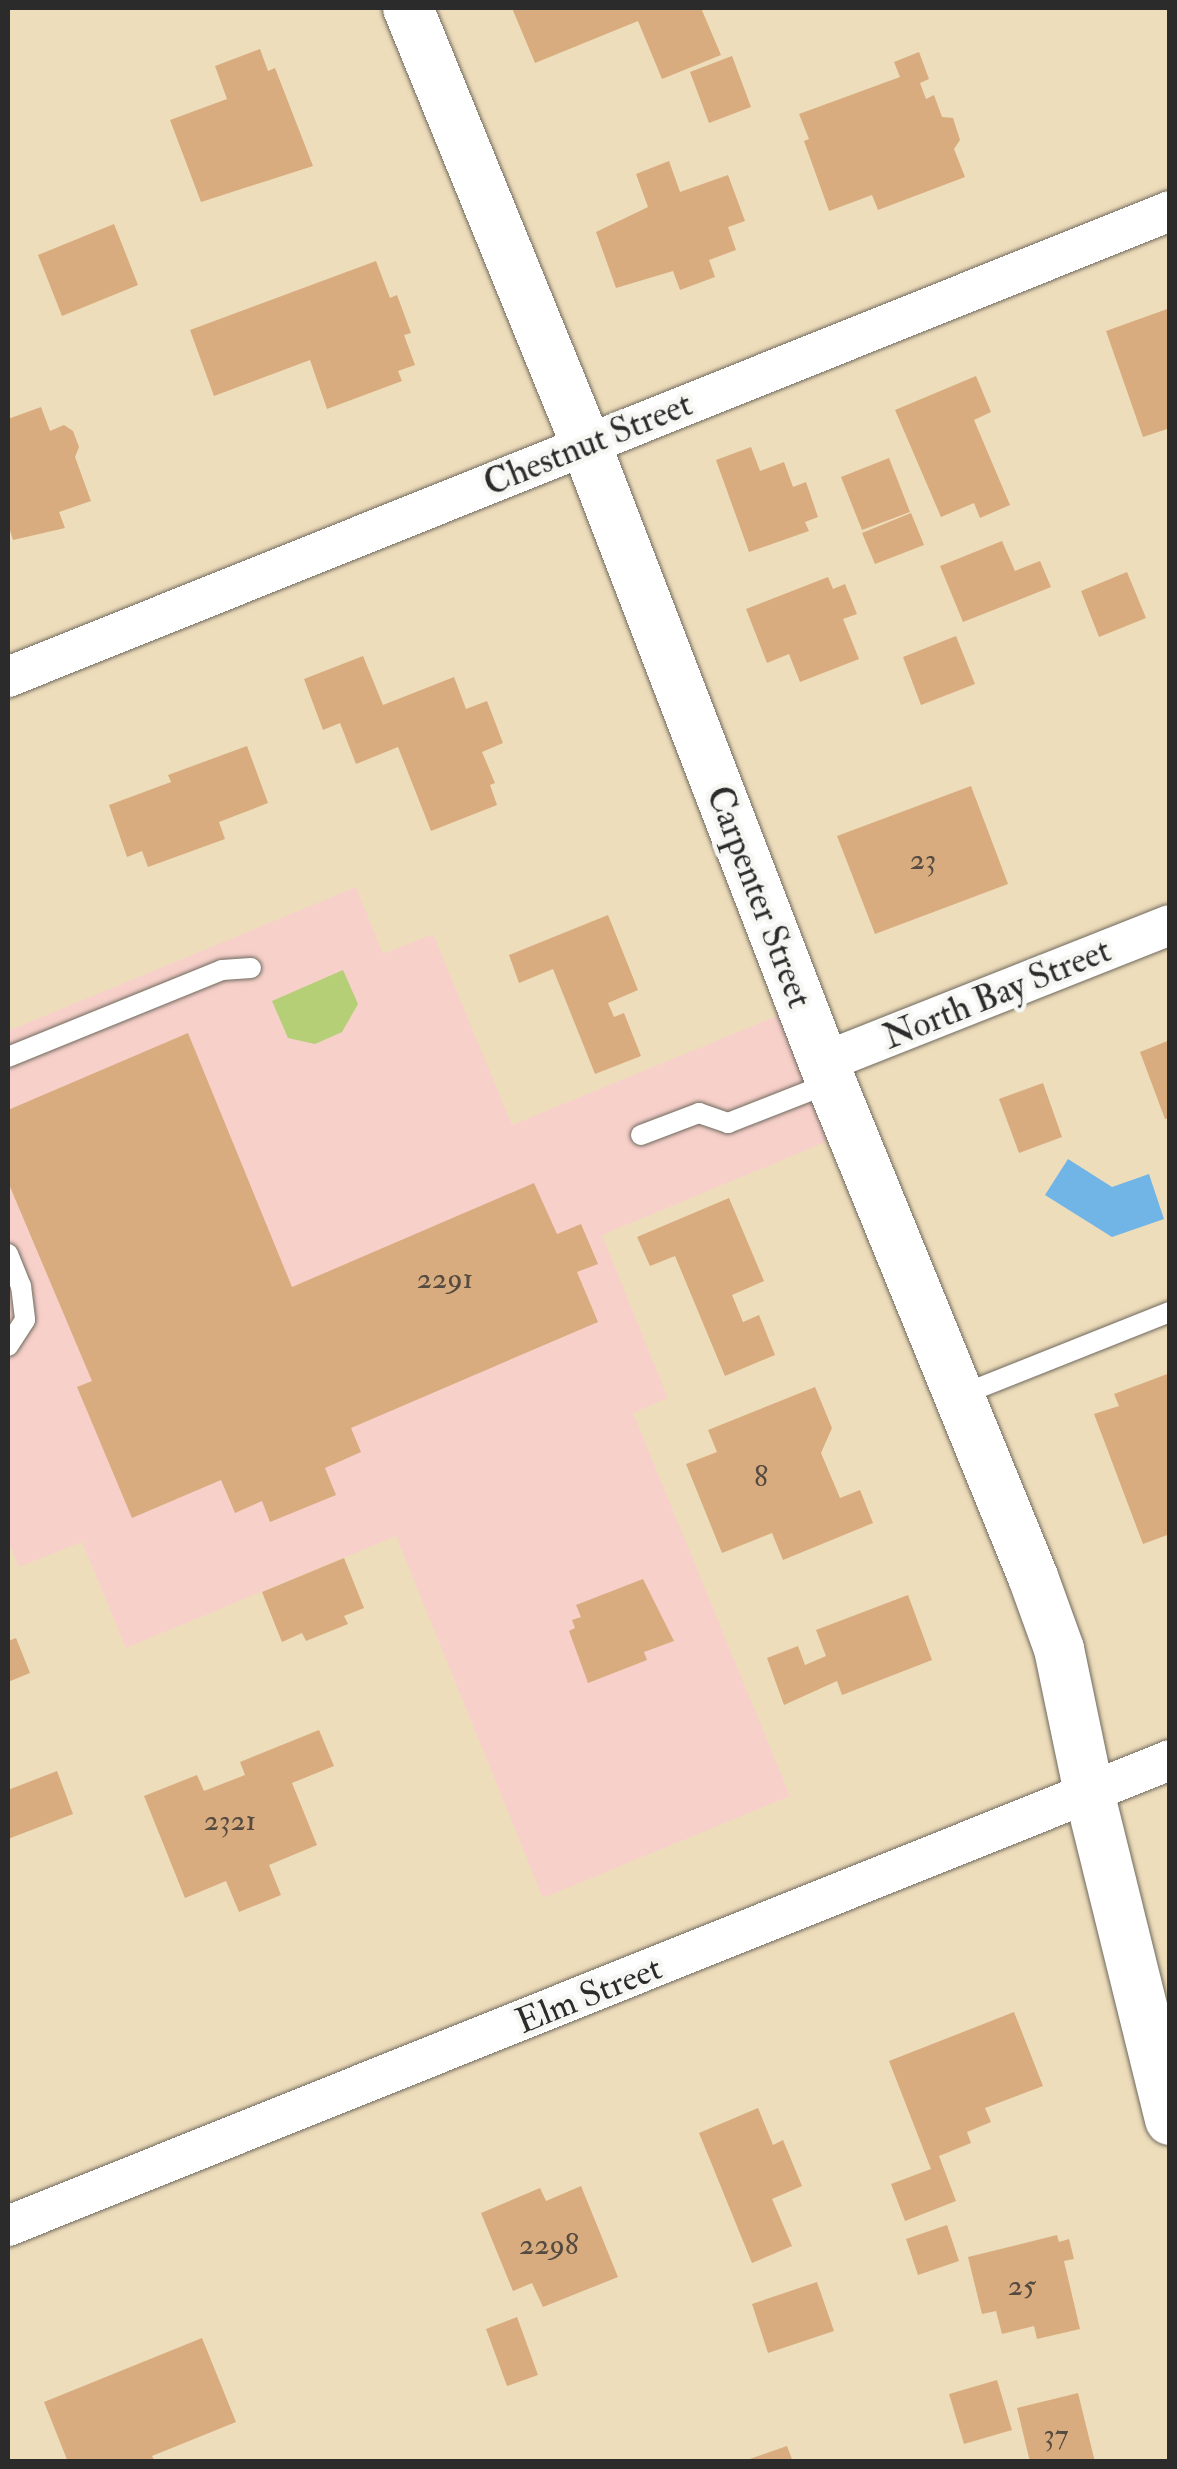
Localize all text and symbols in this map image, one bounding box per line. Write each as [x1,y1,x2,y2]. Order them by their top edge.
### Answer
street label: Chestnut Street [478,383,698,505]
street label: Carpenter Street [698,780,820,1014]
house number: 23 [910,842,936,878]
street label: North Bay Street [877,929,1117,1059]
house number: 2291 [417,1261,473,1297]
house number: 8 [754,1459,768,1495]
house number: 2321 [204,1803,256,1839]
street label: Elm Street [510,1947,668,2043]
house number: 2298 [519,2227,579,2263]
house number: 25 [1008,2268,1036,2304]
house number: 37 [1043,2417,1069,2453]

